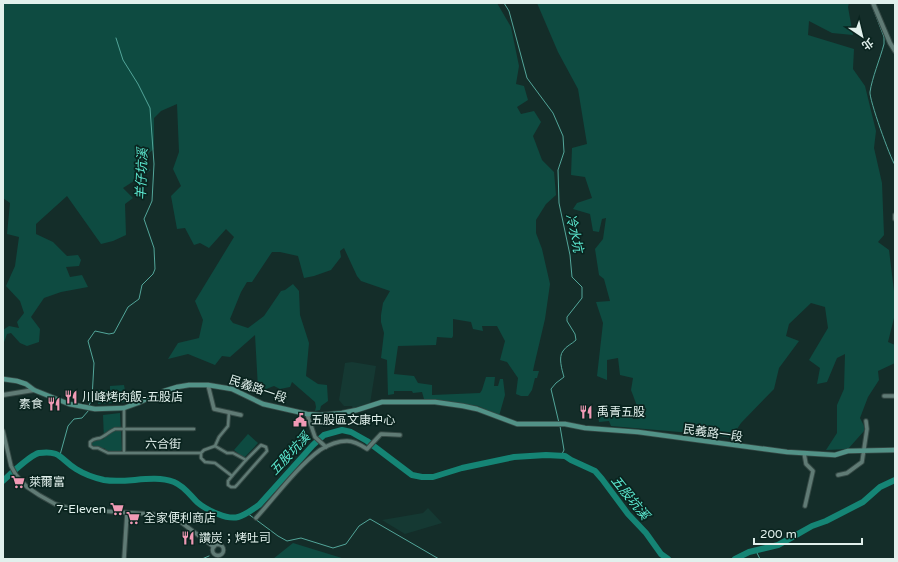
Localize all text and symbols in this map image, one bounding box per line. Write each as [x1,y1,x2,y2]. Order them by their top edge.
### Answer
north arrow [842,16,882,56]
text: 北 [859,35,876,52]
water label: 羊仔坑溪 [133,146,151,200]
water label: 冷水坑 [562,212,586,256]
street label: 民義路一段 [227,373,289,405]
restaurant icon: 川峰烤肉飯-五股店 [63,389,79,405]
place label: 川峰烤肉飯-五股店 [82,390,183,404]
restaurant icon: 素食 [46,396,62,412]
place label: 素食 [19,397,43,411]
restaurant icon: 禹青五股 [578,404,594,420]
place label: 禹青五股 [597,405,645,419]
public building icon: 五股區文康中心 [292,412,308,428]
place label: 五股區文康中心 [311,413,395,427]
street label: 民義路一段 [682,422,744,444]
water label: 五股坑溪 [266,428,315,478]
street label: 六合街 [145,437,181,451]
water label: 五股坑溪 [607,473,654,525]
supermarket icon: 萊爾富 [10,474,26,490]
place label: 萊爾富 [29,475,65,489]
supermarket icon: 7-Eleven [109,501,125,517]
place label: 7-Eleven [56,502,106,516]
supermarket icon: 全家便利商店 [125,510,141,526]
place label: 全家便利商店 [144,511,216,525]
scale bar [754,520,862,546]
text: 200 m [760,527,797,541]
restaurant icon: 讚炭；烤吐司 [180,530,196,546]
place label: 讚炭；烤吐司 [199,531,271,545]

